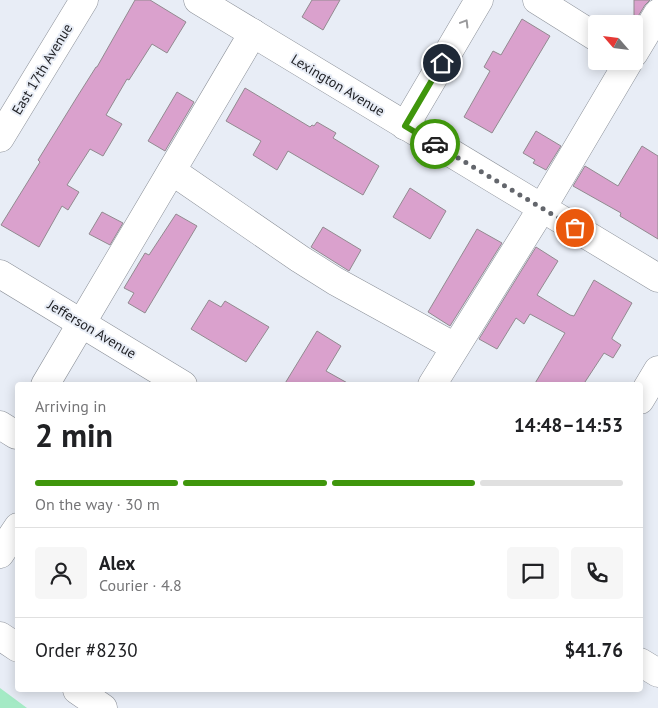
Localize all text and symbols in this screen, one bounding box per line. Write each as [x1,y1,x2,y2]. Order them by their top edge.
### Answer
north arrow [588,15,642,70]
map controls [588,15,643,70]
street label: East 17th Avenue [8,20,76,118]
one-way arrow [459,20,469,29]
pin [421,42,463,84]
icon: home [428,49,456,77]
street label: Lexington Avenue [288,50,388,120]
courier [410,119,460,169]
icon: car [421,130,449,158]
pin [554,207,596,249]
icon: bag [561,214,589,242]
street label: Jefferson Avenue [44,295,139,362]
text: Arriving in [35,396,106,416]
text: 14:48–14:53 [514,413,623,437]
text: 2 min [35,414,113,456]
text: On the way · 30 m [35,494,160,514]
button: person [35,547,87,599]
button: chat [507,547,559,599]
button: phone [571,547,623,599]
text: Alex [99,551,135,575]
text: Courier · 4.8 [99,575,182,595]
text: Order #8230 [35,638,138,662]
text: $41.76 [564,638,623,662]

